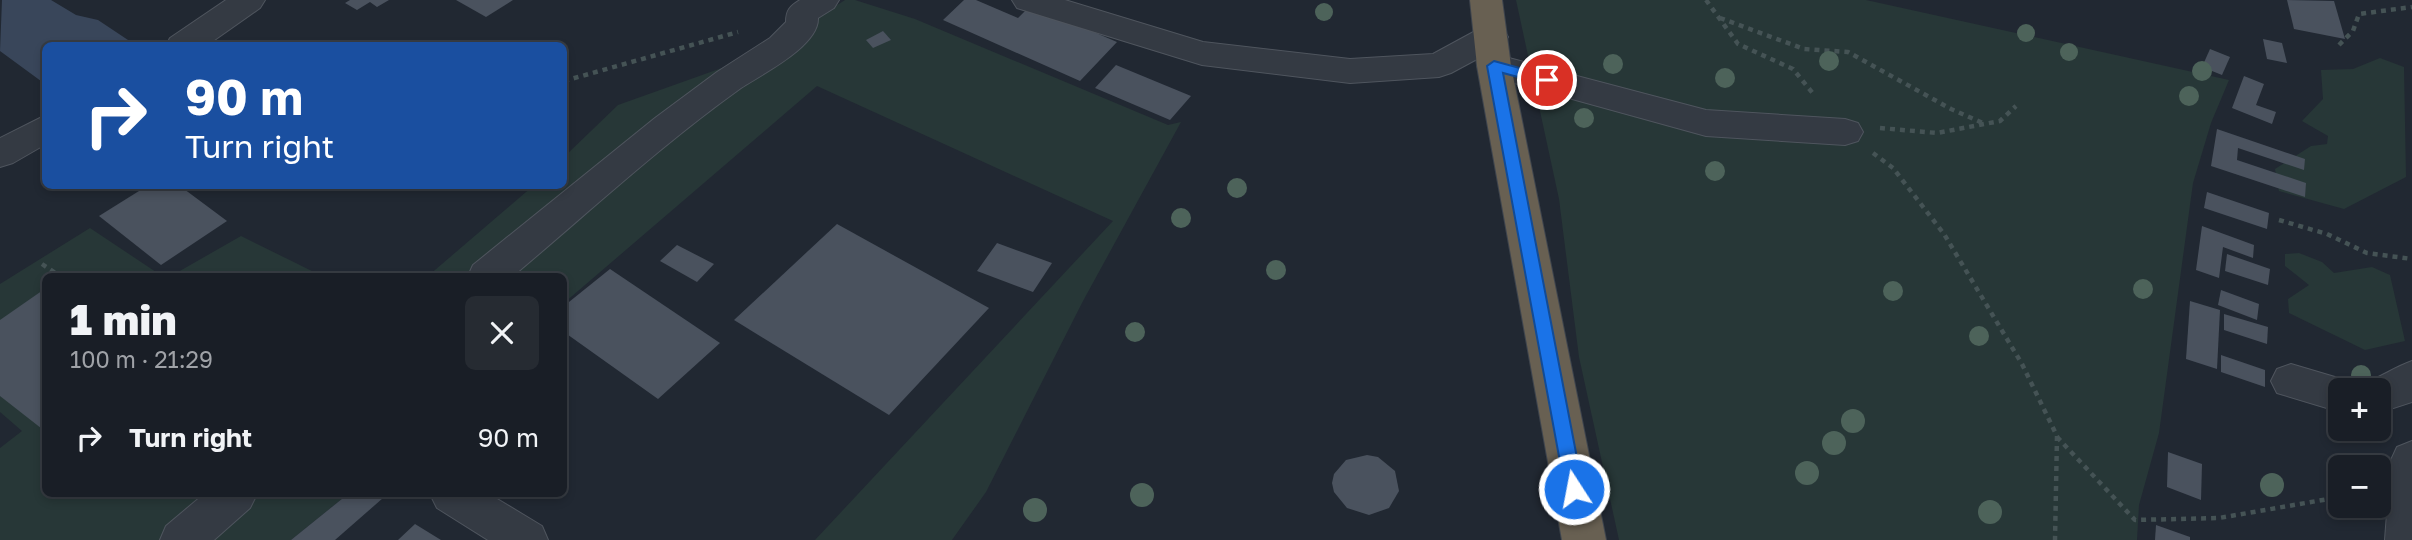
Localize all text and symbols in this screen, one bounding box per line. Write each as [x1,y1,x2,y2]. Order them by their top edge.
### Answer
pin [1517,50,1577,110]
icon: arrive [1528,61,1566,99]
text: 90 m [185,67,303,126]
icon: right [70,70,161,161]
text: Turn right [185,127,334,165]
text: 1 min [70,294,177,344]
button: close [465,296,539,370]
text: 100 m · 21:29 [70,345,213,373]
map controls [2328,378,2391,518]
button: + [2328,378,2391,441]
icon: right [70,419,108,457]
text: Turn right [129,422,252,453]
text: 90 m [478,422,539,453]
position arrow [1537,452,1611,526]
button: − [2328,455,2391,518]

